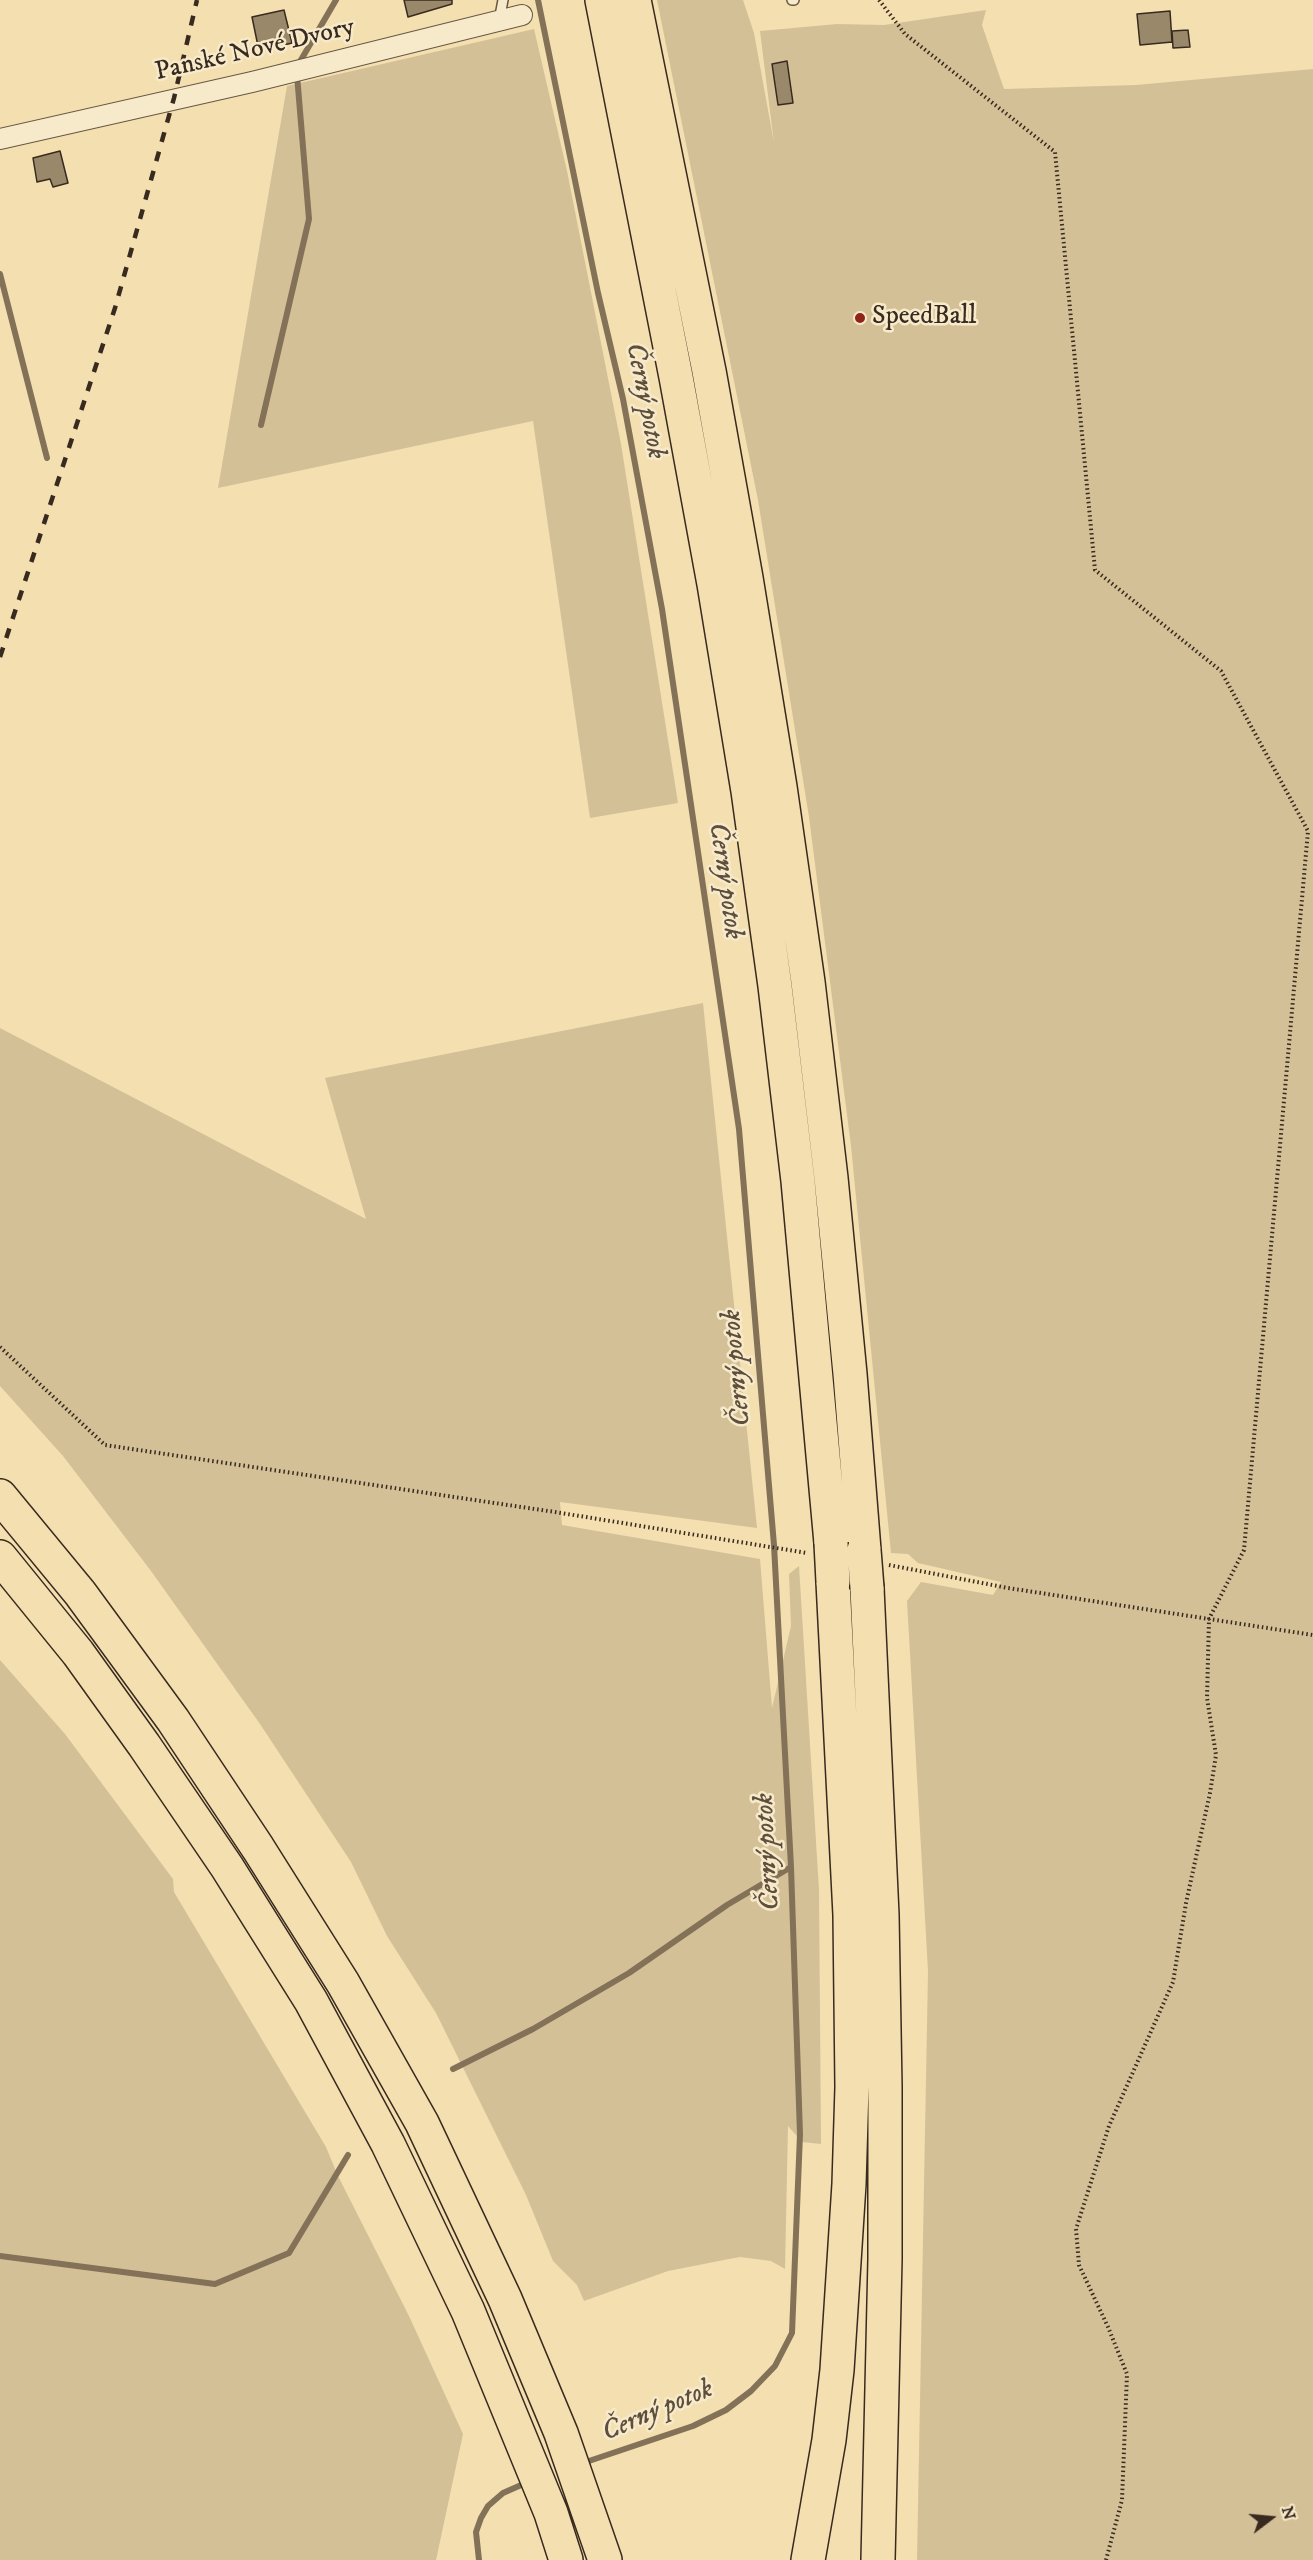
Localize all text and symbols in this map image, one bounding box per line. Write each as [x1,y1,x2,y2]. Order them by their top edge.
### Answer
street label: Panské Nové Dvory [152,13,358,89]
place label: SpeedBall [872,302,976,334]
marker: SpeedBall [853,311,867,325]
water label: Černý potok [617,340,671,462]
water label: Černý potok [700,821,748,941]
water label: Černý potok [717,1308,759,1428]
water label: Černý potok [750,1792,788,1912]
water label: Černý potok [598,2374,718,2450]
north arrow [1241,2488,1301,2548]
text: N [1277,2504,1300,2522]

